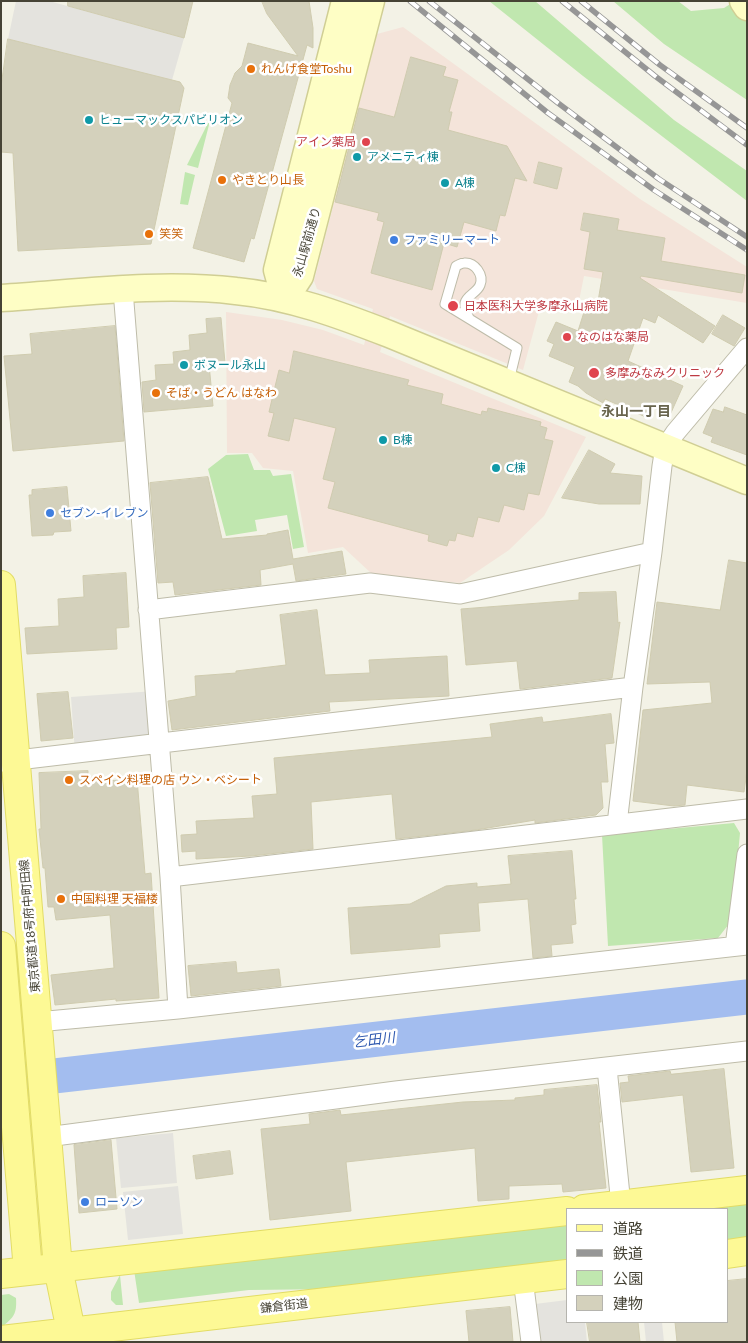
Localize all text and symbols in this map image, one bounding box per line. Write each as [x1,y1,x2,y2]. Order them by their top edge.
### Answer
place label: れんげ食堂Toshu [261,62,352,76]
marker: れんげ食堂Toshu [245,63,257,75]
place label: ヒューマックスパビリオン [99,113,243,127]
marker: ヒューマックスパビリオン [83,114,95,126]
place label: アイン薬局 [296,135,356,149]
marker: アイン薬局 [360,136,372,148]
place label: アメニティ棟 [367,150,439,164]
marker: アメニティ棟 [351,151,363,163]
place label: やきとり山長 [232,173,304,187]
marker: やきとり山長 [216,174,228,186]
place label: A棟 [455,176,475,190]
marker: A棟 [439,177,451,189]
street label: 永山駅前通り [290,205,324,279]
place label: 笑笑 [159,227,183,241]
marker: 笑笑 [143,228,155,240]
place label: ファミリーマート [404,233,500,247]
marker: ファミリーマート [388,234,400,246]
marker: 日本医科大学多摩永山病院 [446,299,460,313]
place label: 日本医科大学多摩永山病院 [464,299,608,313]
place label: なのはな薬局 [577,330,649,344]
marker: なのはな薬局 [561,331,573,343]
place label: ボヌール永山 [194,358,266,372]
marker: ボヌール永山 [178,359,190,371]
marker: 多摩みなみクリニック [587,366,601,380]
place label: 多摩みなみクリニック [605,366,725,380]
place label: そば・うどん はなわ [166,386,277,400]
marker: そば・うどん はなわ [150,387,162,399]
district label: 永山一丁目 [601,403,671,419]
place label: B棟 [393,433,413,447]
marker: B棟 [377,434,389,446]
place label: C棟 [506,461,526,475]
marker: C棟 [490,462,502,474]
place label: セブン-イレブン [60,506,148,520]
marker: セブン-イレブン [44,507,56,519]
place label: スペイン料理の店 ウン・ベシート [79,773,262,787]
marker: スペイン料理の店 ウン・ベシート [63,774,75,786]
street label: 東京都道18号府中町田線 [17,859,43,993]
place label: 中国料理 天福楼 [71,892,158,906]
marker: 中国料理 天福楼 [55,893,67,905]
water label: 乞田川 [352,1029,396,1051]
place label: ローソン [95,1195,143,1209]
marker: ローソン [79,1196,91,1208]
legend [566,1208,728,1323]
text: 道路 [613,1219,643,1237]
text: 鉄道 [613,1244,643,1262]
text: 公園 [613,1269,643,1287]
text: 建物 [613,1294,643,1312]
street label: 鎌倉街道 [259,1296,309,1316]

